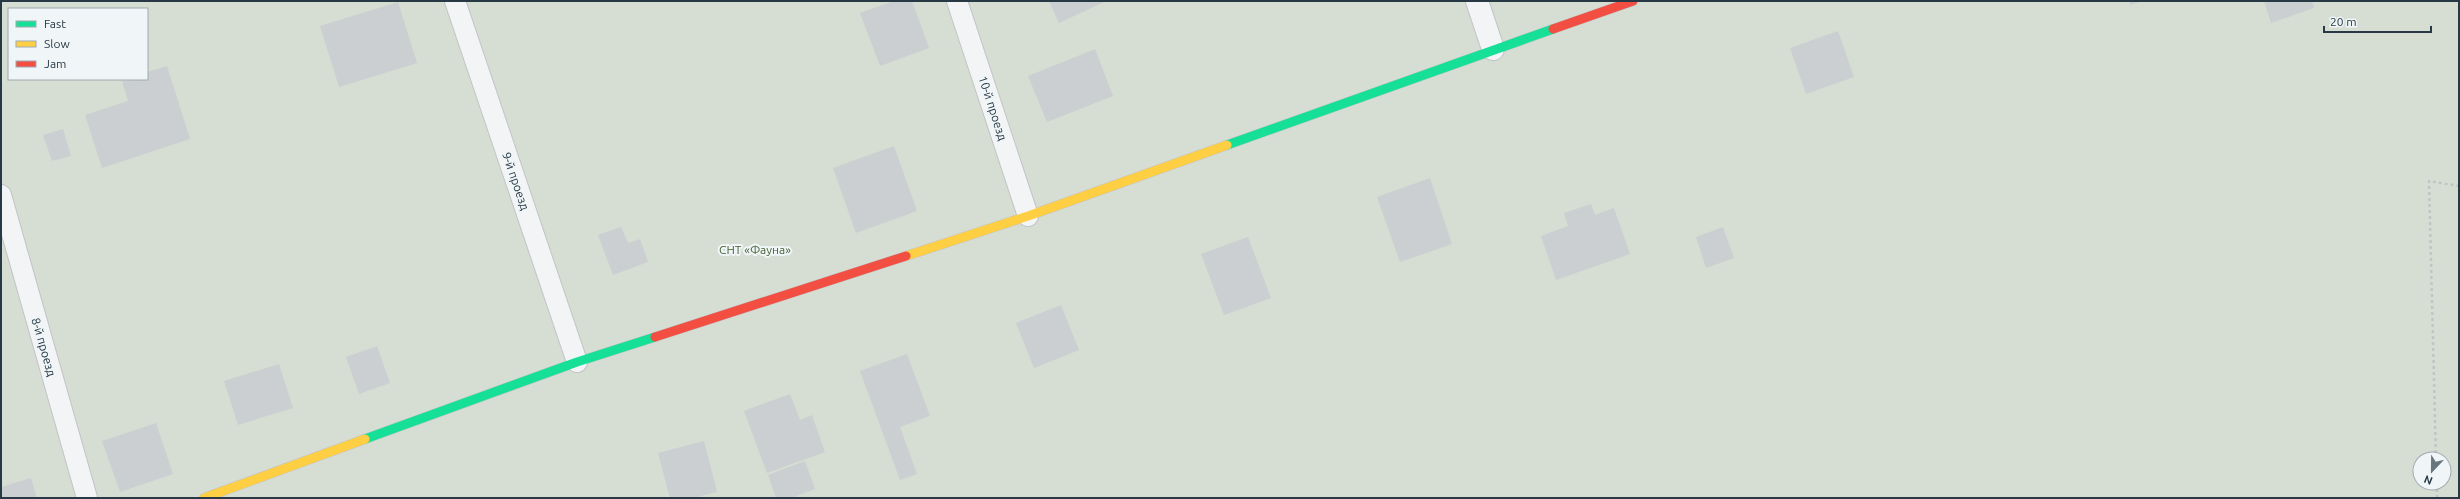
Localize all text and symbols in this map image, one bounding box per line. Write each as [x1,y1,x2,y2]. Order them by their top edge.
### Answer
legend [8,8,148,80]
scale bar [2324,8,2431,34]
text: 20 m [2330,15,2357,28]
text: Fast [44,17,66,30]
text: Slow [44,37,70,50]
text: Jam [44,57,66,70]
street label: 10-й проезд [976,74,1010,142]
street label: 9-й проезд [500,150,532,212]
park label: СНТ «Фауна» [719,243,791,256]
street label: 8-й проезд [29,316,59,378]
north arrow [2412,451,2452,491]
text: N [2422,473,2434,487]

